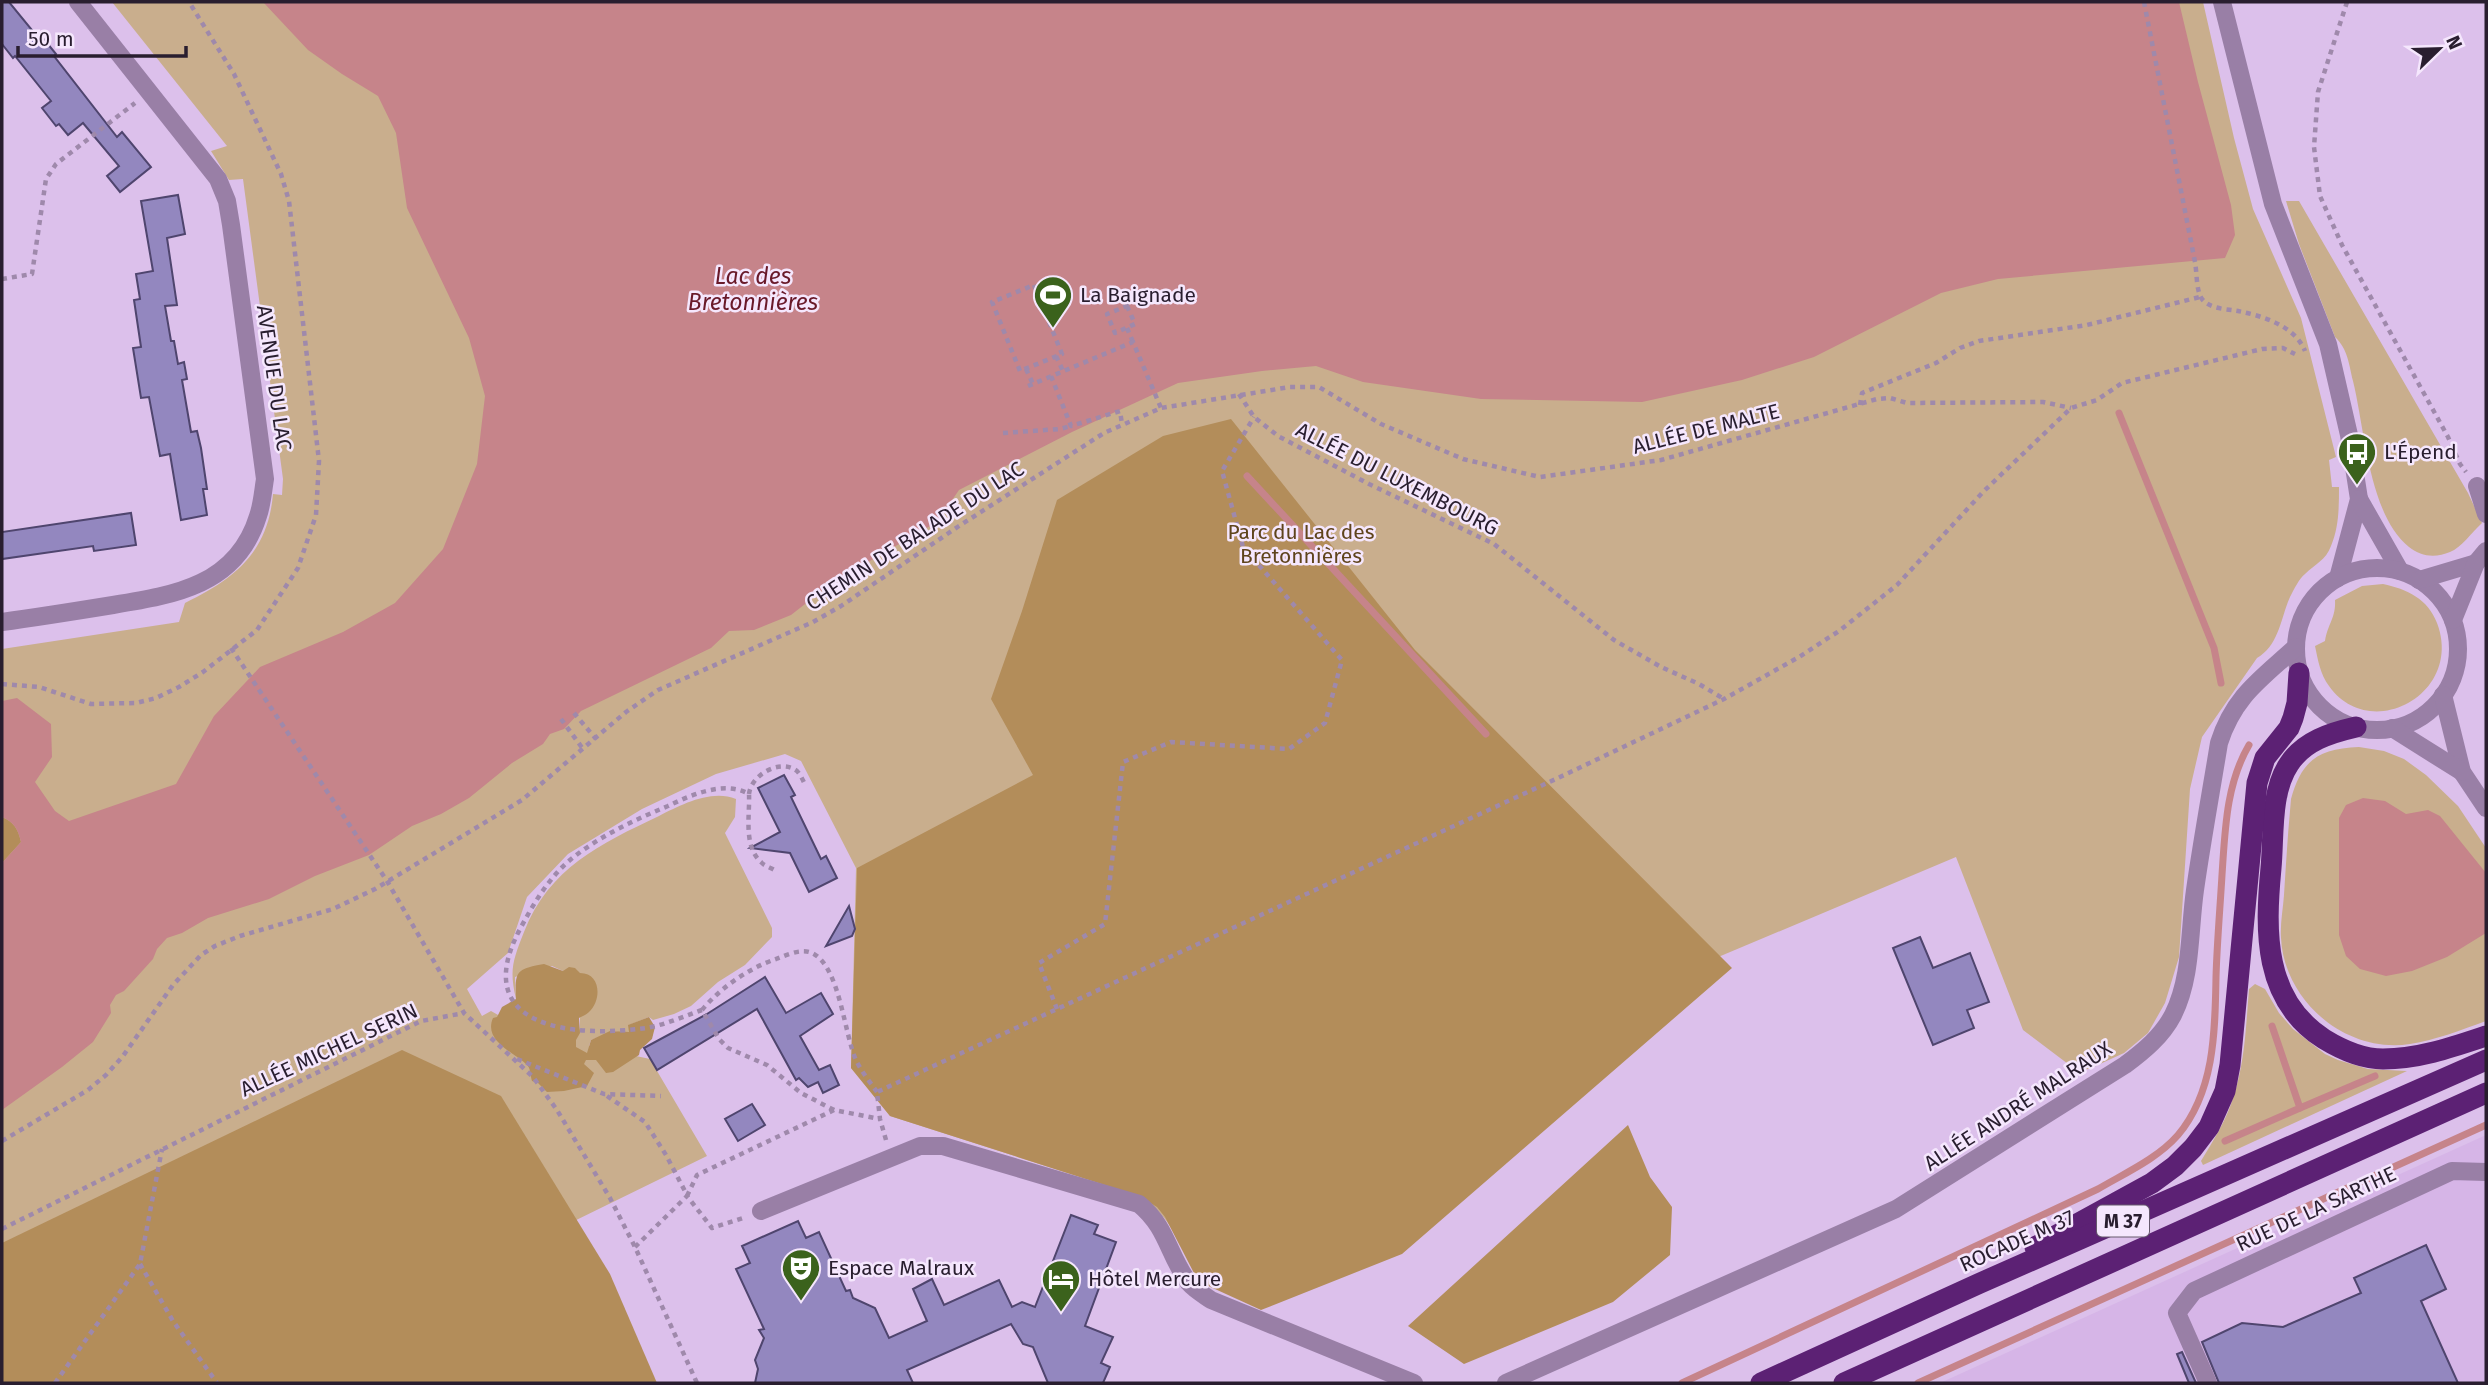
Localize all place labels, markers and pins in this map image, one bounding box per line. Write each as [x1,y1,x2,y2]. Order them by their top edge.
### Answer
sports icon: La Baignade [1032,274,1074,329]
place label: La Baignade [1080,282,1196,308]
bus stop icon: L'Épend [2336,431,2378,486]
place label: L'Épend [2384,439,2457,465]
theatre icon: Espace Malraux [780,1247,822,1302]
place label: Espace Malraux [828,1255,975,1281]
hotel icon: Hôtel Mercure [1040,1258,1082,1313]
place label: Hôtel Mercure [1088,1266,1221,1292]

